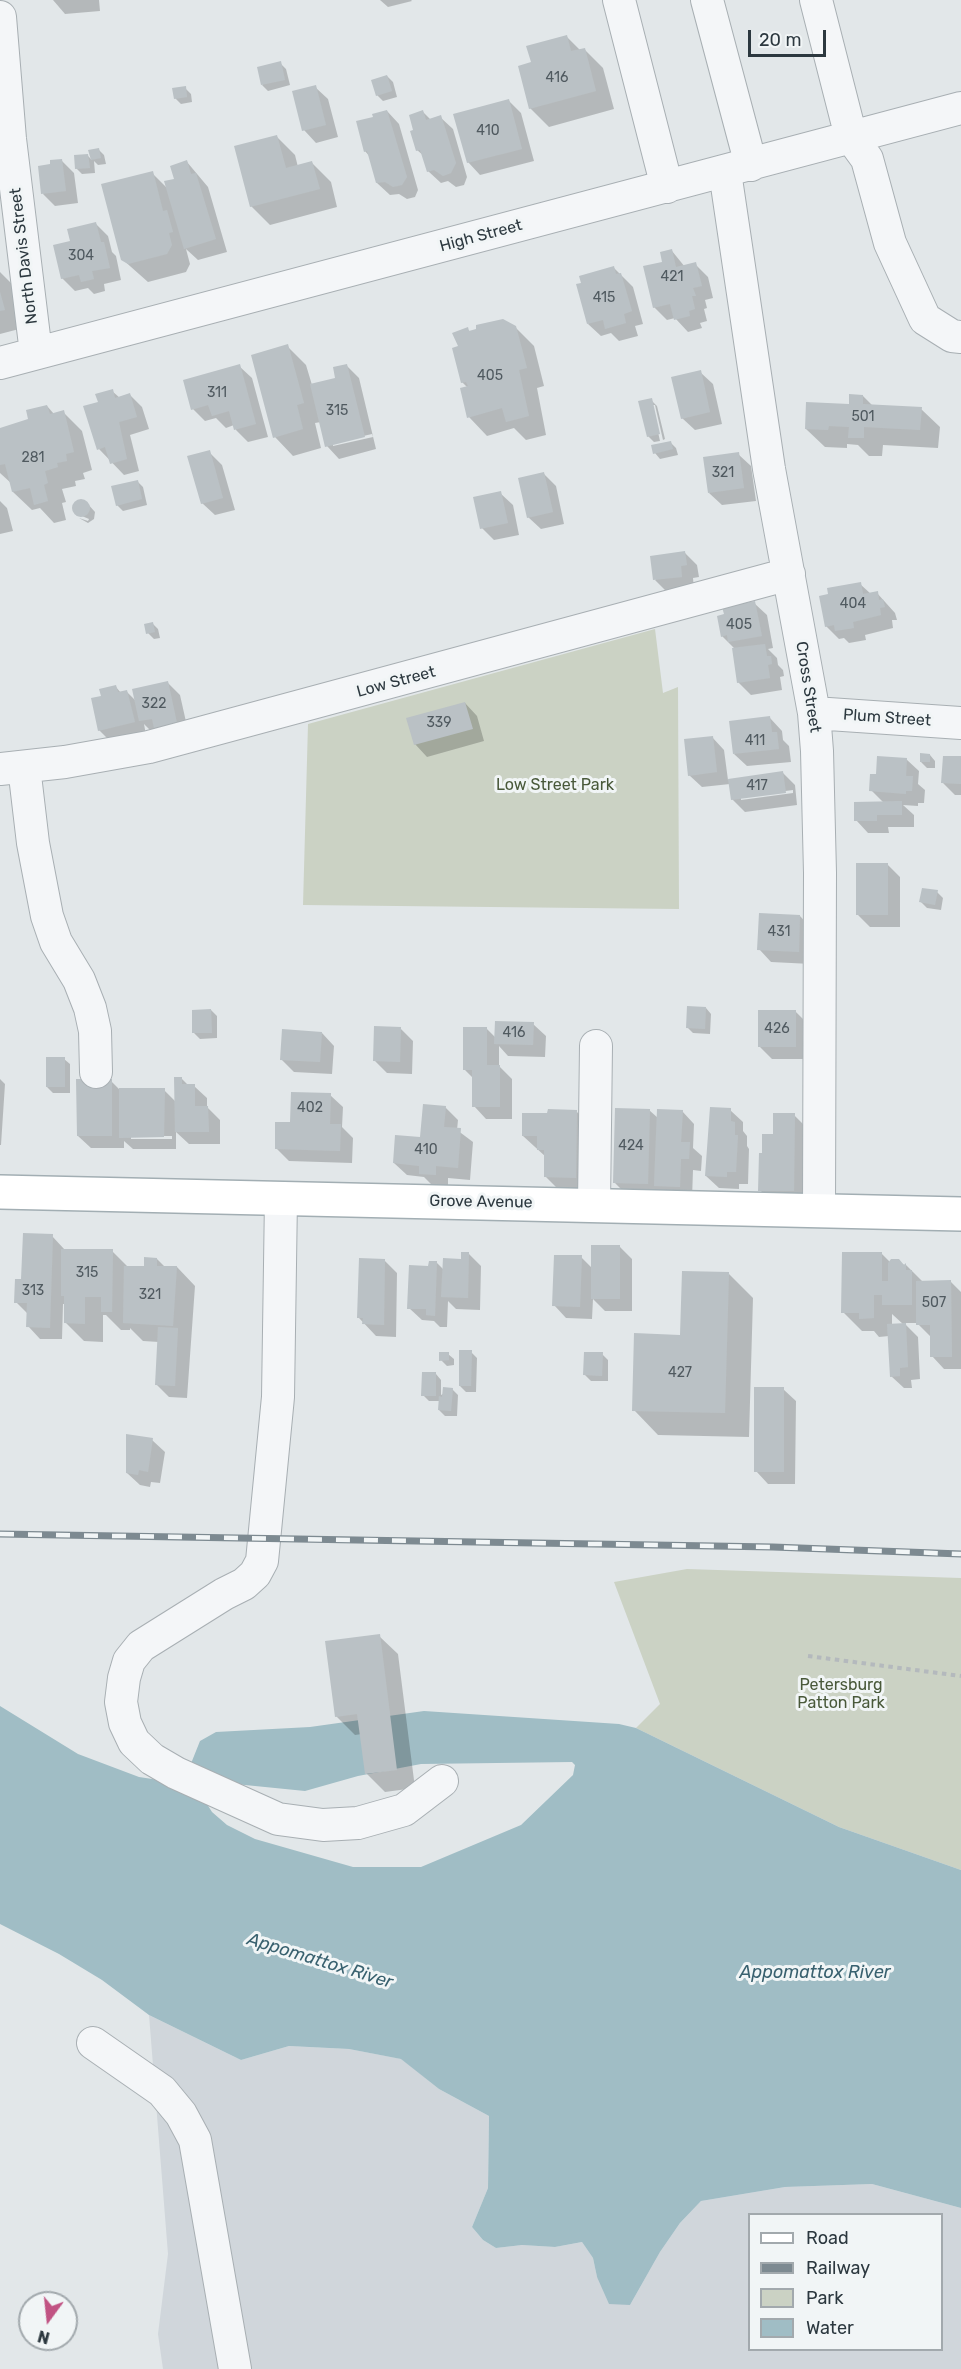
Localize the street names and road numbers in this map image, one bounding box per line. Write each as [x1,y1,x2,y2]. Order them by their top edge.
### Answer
street label: North Davis Street [6,187,42,325]
street label: High Street [438,216,524,256]
street label: Cross Street [791,640,825,734]
street label: Low Street [354,662,438,702]
street label: Plum Street [842,705,932,731]
street label: Grove Avenue [429,1192,533,1212]

